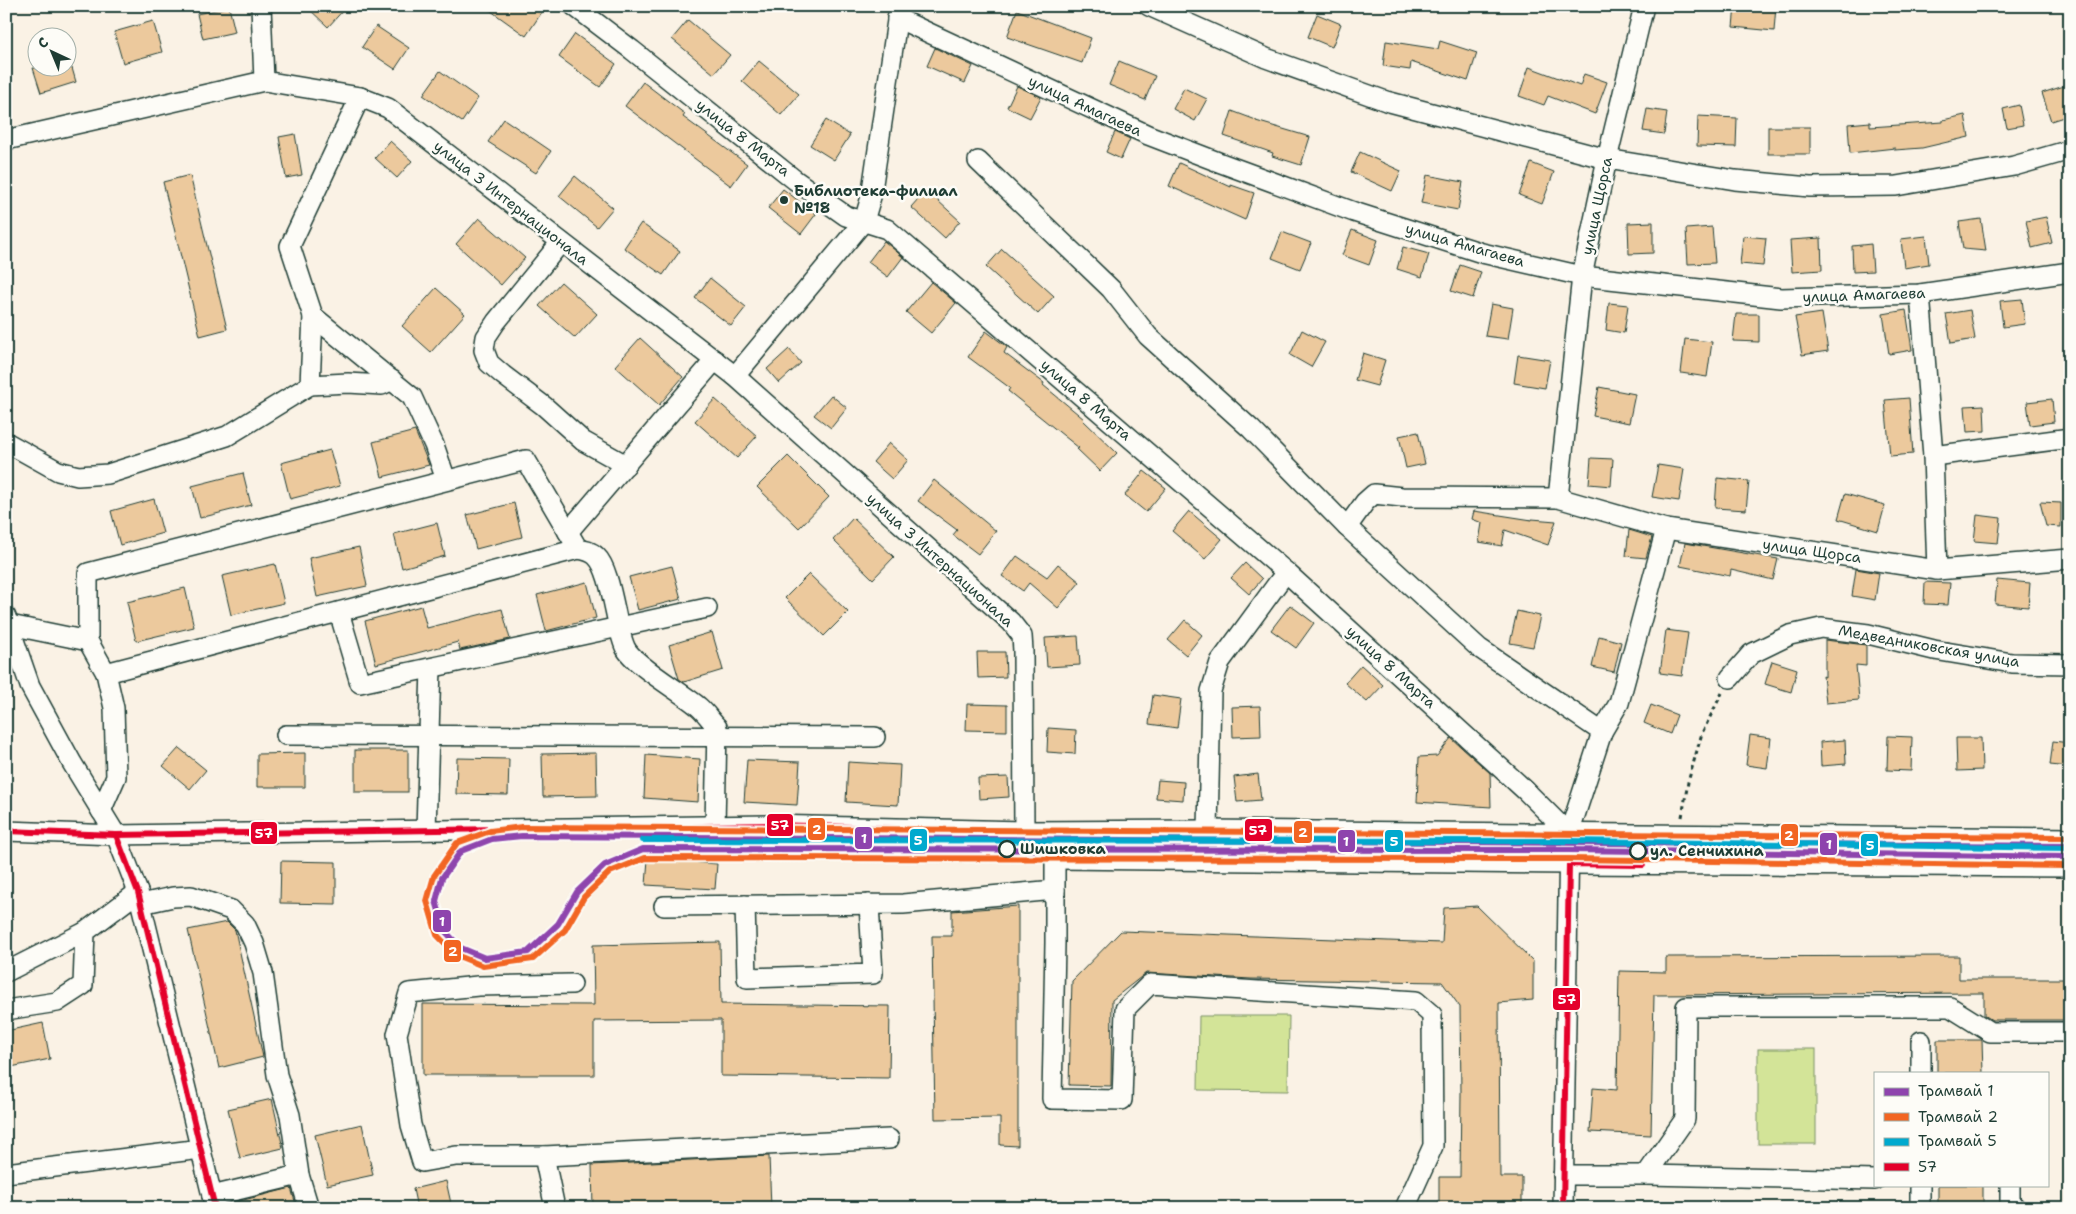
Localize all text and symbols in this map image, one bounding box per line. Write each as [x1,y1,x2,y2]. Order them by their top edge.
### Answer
north arrow [28,28,78,78]
text: С [34,33,52,52]
street label: улица Амагаева [1025,71,1146,141]
street label: улица 8 Марта [692,95,795,181]
street label: улица 3 Интернационала [429,136,593,270]
street label: улица Щорса [1577,155,1617,257]
place label: Библиотека-филиал №18 [794,181,958,218]
marker: Библиотека-филиал №18 [778,194,790,206]
street label: улица Амагаева [1403,218,1528,272]
street label: улица Амагаева [1802,283,1926,307]
street label: улица 8 Марта [1036,355,1136,445]
street label: улица 3 Интернационала [862,489,1018,632]
street label: улица Щорса [1761,534,1863,568]
street label: Медведниковская улица [1837,620,2022,672]
street label: улица 8 Марта [1342,621,1441,713]
line badge: 57 [766,813,794,837]
text: 57 [771,816,789,834]
line badge: 2 [807,817,826,841]
line badge: 57 [1244,818,1273,842]
text: 2 [812,820,822,838]
line badge: 2 [1293,820,1313,844]
line badge: 57 [250,821,278,845]
text: 57 [1249,821,1267,839]
text: 2 [1298,823,1308,841]
line badge: 2 [1780,823,1799,847]
text: 57 [255,824,273,842]
line badge: 1 [854,826,873,850]
text: 2 [1784,826,1794,844]
line badge: 5 [909,828,928,852]
text: 1 [861,829,867,847]
line badge: 1 [1337,829,1356,853]
line badge: 5 [1384,829,1404,853]
text: 5 [914,831,923,849]
text: 1 [1343,832,1349,850]
text: 5 [1390,832,1399,850]
line badge: 1 [1819,832,1838,856]
line badge: 5 [1860,833,1879,857]
text: 1 [1826,835,1832,853]
text: 5 [1866,836,1875,854]
place label: Шишковка [1020,839,1107,859]
marker: Шишковка [998,840,1016,858]
place label: ул. Сенчихина [1650,841,1764,861]
marker: ул. Сенчихина [1629,842,1647,860]
line badge: 1 [432,909,452,933]
text: 1 [439,912,445,930]
line badge: 2 [443,939,462,963]
text: 2 [448,942,458,960]
line badge: 57 [1552,987,1581,1011]
text: 57 [1558,990,1576,1008]
legend [1874,1072,2048,1186]
text: Трамвай 1 [1918,1081,1994,1101]
text: Трамвай 2 [1918,1107,1998,1127]
text: Трамвай 5 [1918,1131,1997,1151]
text: 57 [1918,1157,1937,1177]

